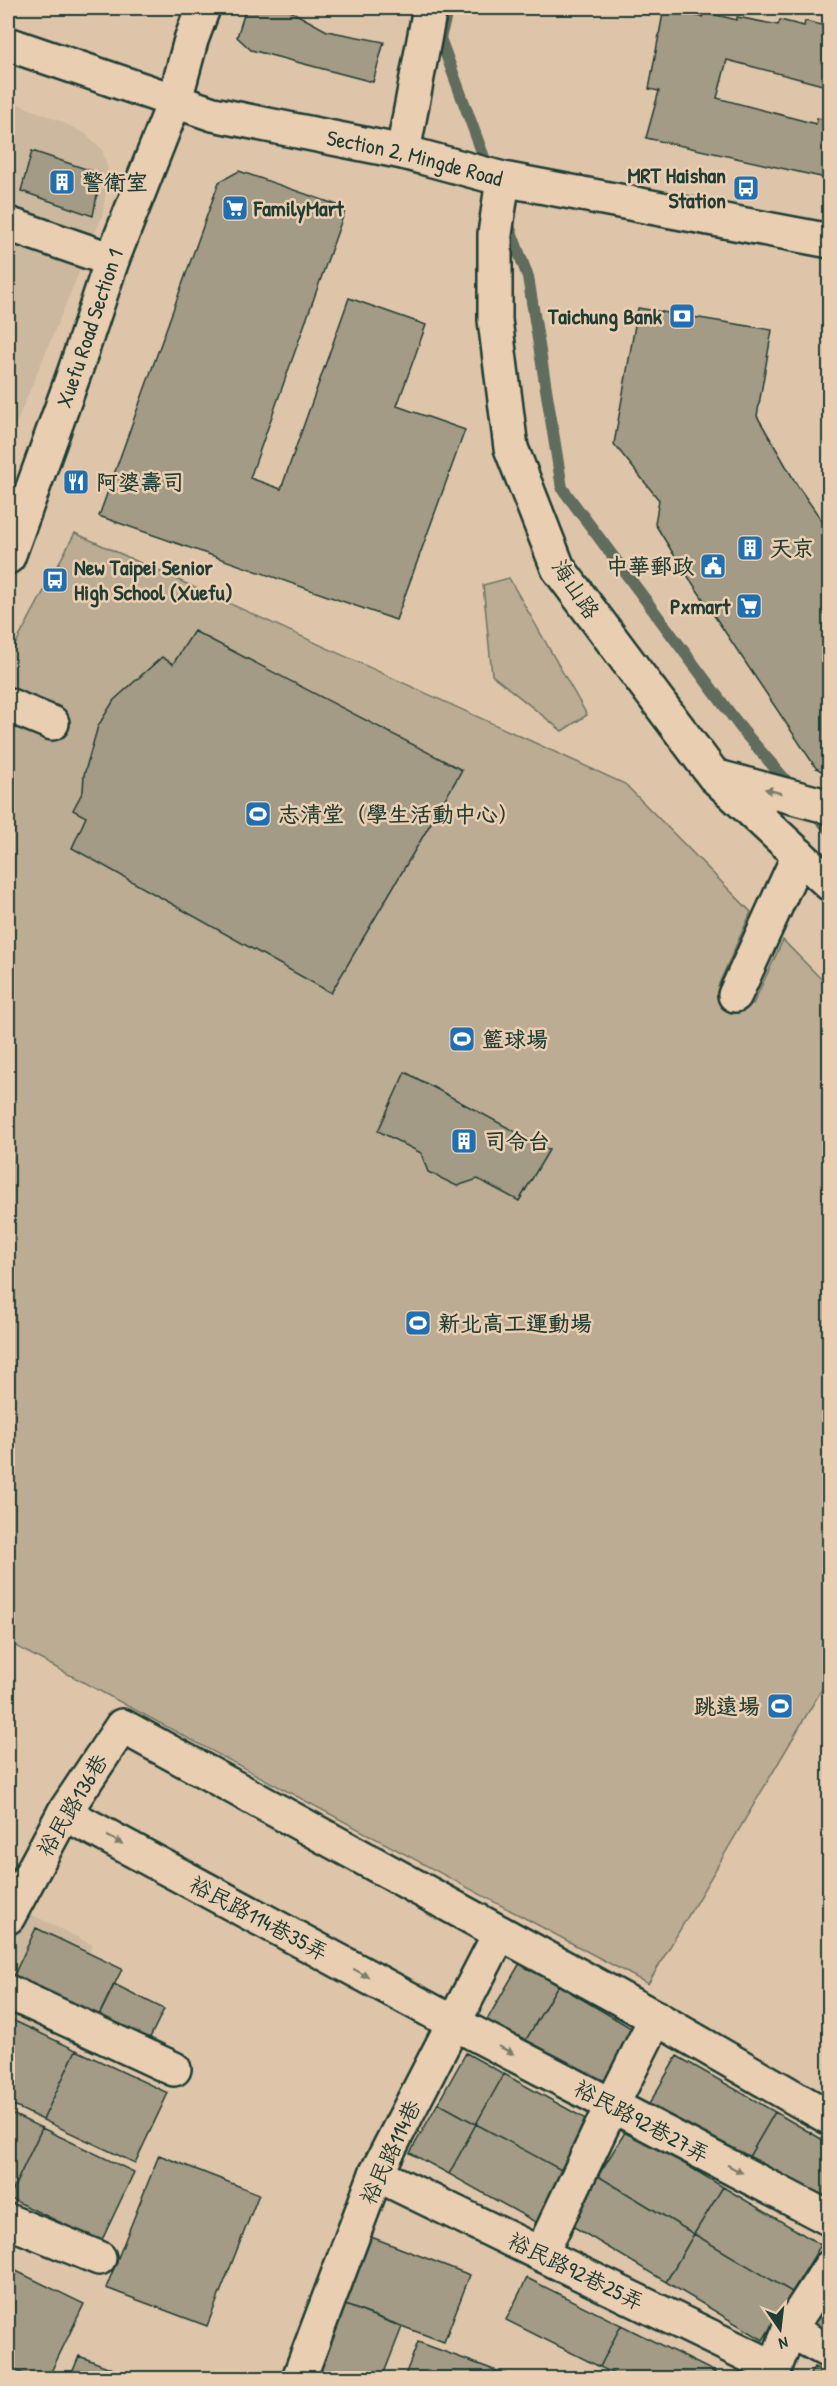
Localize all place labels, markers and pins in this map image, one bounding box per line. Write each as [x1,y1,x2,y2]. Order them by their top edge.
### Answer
place label: MRT Haishan Station [627,160,726,215]
building icon: 警衛室 [47,167,77,197]
place label: 警衛室 [82,167,148,197]
bus stop icon: MRT Haishan Station [731,173,761,203]
supermarket icon: FamilyMart [220,193,250,223]
place label: FamilyMart [253,193,345,224]
place label: Taichung Bank [547,301,663,332]
bank icon: Taichung Bank [667,301,697,331]
restaurant icon: 阿婆壽司 [61,467,91,497]
place label: 阿婆壽司 [96,467,184,497]
building icon: 天京 [735,533,765,563]
place label: 天京 [770,533,814,563]
place label: 中華郵政 [606,551,694,581]
public building icon: 中華郵政 [698,551,728,581]
place label: New Taipei Senior High School (Xuefu) [74,552,233,608]
bus stop icon: New Taipei Senior High School (Xuefu) [40,565,70,595]
place label: Pxmart [670,591,731,621]
supermarket icon: Pxmart [734,591,764,621]
sports icon: 志清堂（學生活動中心） [243,799,273,829]
place label: 志清堂（學生活動中心） [278,799,520,829]
sports icon: 籃球場 [447,1024,477,1054]
place label: 籃球場 [482,1024,548,1054]
building icon: 司令台 [449,1126,479,1156]
place label: 司令台 [484,1126,550,1156]
sports icon: 新北高工運動場 [403,1308,433,1338]
place label: 新北高工運動場 [438,1308,592,1338]
place label: 跳遠場 [694,1691,760,1721]
sports icon: 跳遠場 [765,1691,795,1721]

